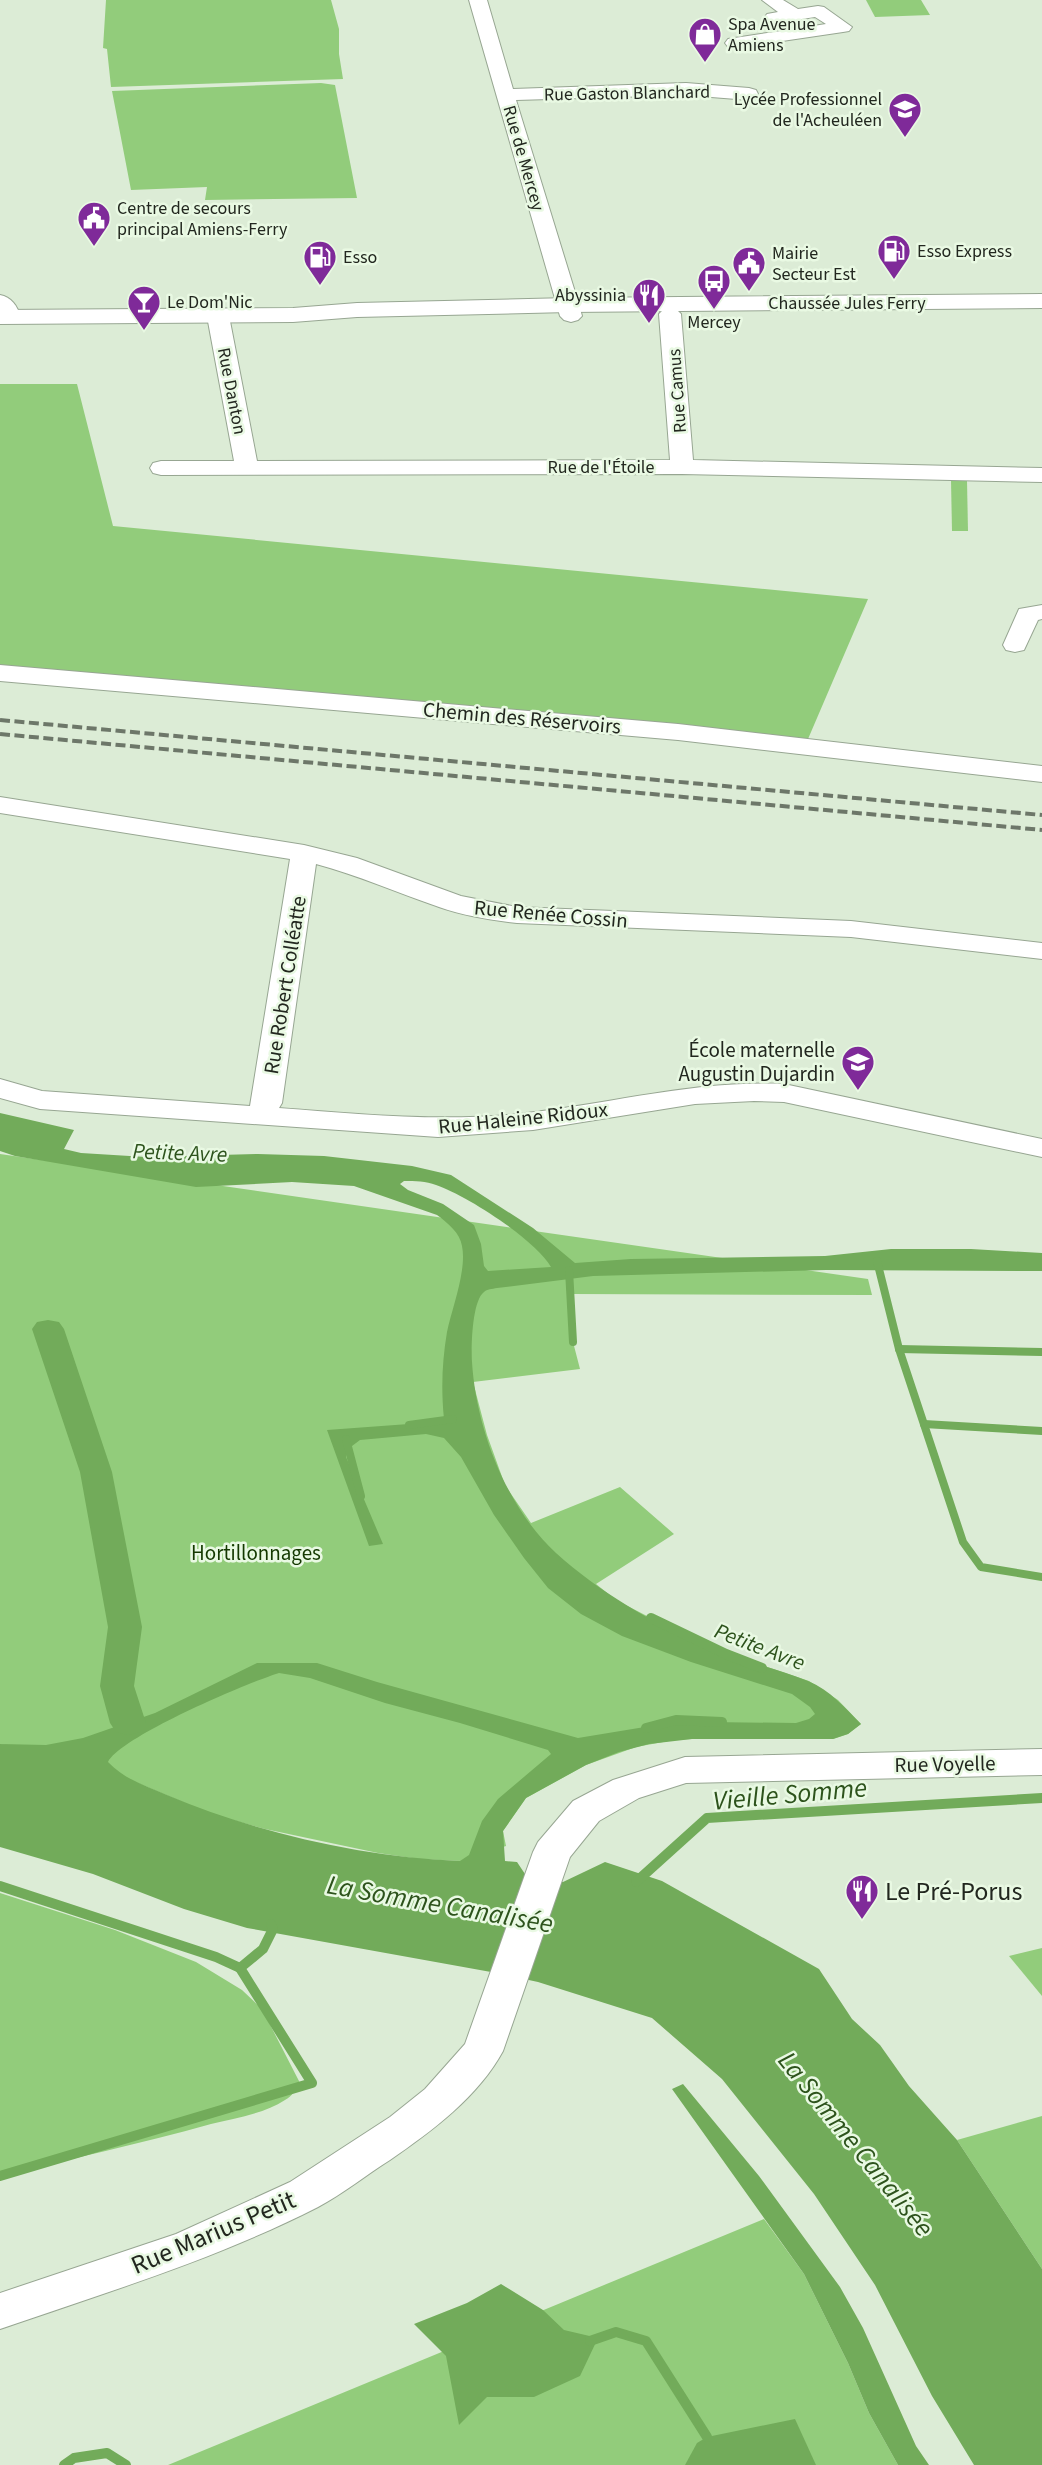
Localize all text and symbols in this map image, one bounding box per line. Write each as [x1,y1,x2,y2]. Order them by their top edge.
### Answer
place label: Spa Avenue Amiens [728,12,816,58]
shop icon: Spa Avenue Amiens [687,16,723,63]
street label: Rue Gaston Blanchard [544,80,710,107]
place label: Lycée Professionnel de l'Acheuléen [734,87,882,133]
school or university icon: Lycée Professionnel de l'Acheuléen [887,91,923,138]
street label: Rue de Mercey [497,103,551,214]
place label: Centre de secours principal Amiens-Ferry [117,196,288,242]
public building icon: Centre de secours principal Amiens-Ferry [76,200,112,247]
fuel station icon: Esso Express [876,233,912,280]
fuel station icon: Esso [302,239,338,286]
place label: Esso Express [917,239,1012,264]
place label: Mairie Secteur Est [772,241,856,287]
place label: Esso [343,245,377,270]
public building icon: Mairie Secteur Est [731,245,767,292]
bus stop icon: Mercey [696,263,732,310]
restaurant icon: Abyssinia [631,277,667,324]
place label: Abyssinia [555,283,626,308]
bar icon: Le Dom'Nic [126,284,162,331]
place label: Le Dom'Nic [167,290,253,315]
street label: Chaussée Jules Ferry [768,291,926,316]
place label: Mercey [687,310,741,335]
street label: Rue Danton [211,346,252,437]
street label: Rue Camus [662,348,693,434]
street label: Rue de l'Étoile [548,455,654,480]
street label: Chemin des Réservoirs [422,694,622,742]
street label: Rue Renée Cossin [473,892,629,936]
street label: Rue Robert Colléatte [256,894,314,1076]
place label: École maternelle Augustin Dujardin [678,1035,835,1089]
school or university icon: École maternelle Augustin Dujardin [840,1044,876,1091]
street label: Rue Haleine Ridoux [437,1094,610,1142]
water label: Petite Avre [132,1135,228,1171]
park label: Hortillonnages [191,1538,321,1568]
water label: Petite Avre [710,1615,810,1679]
street label: Rue Voyelle [894,1748,996,1780]
water label: Vieille Somme [711,1768,869,1821]
water label: La Somme Canalisée [324,1865,556,1944]
restaurant icon: Le Pré-Porus [844,1873,880,1920]
place label: Le Pré-Porus [885,1873,1022,1910]
water label: La Somme Canalisée [768,2043,943,2246]
street label: Rue Marius Petit [125,2181,301,2284]

